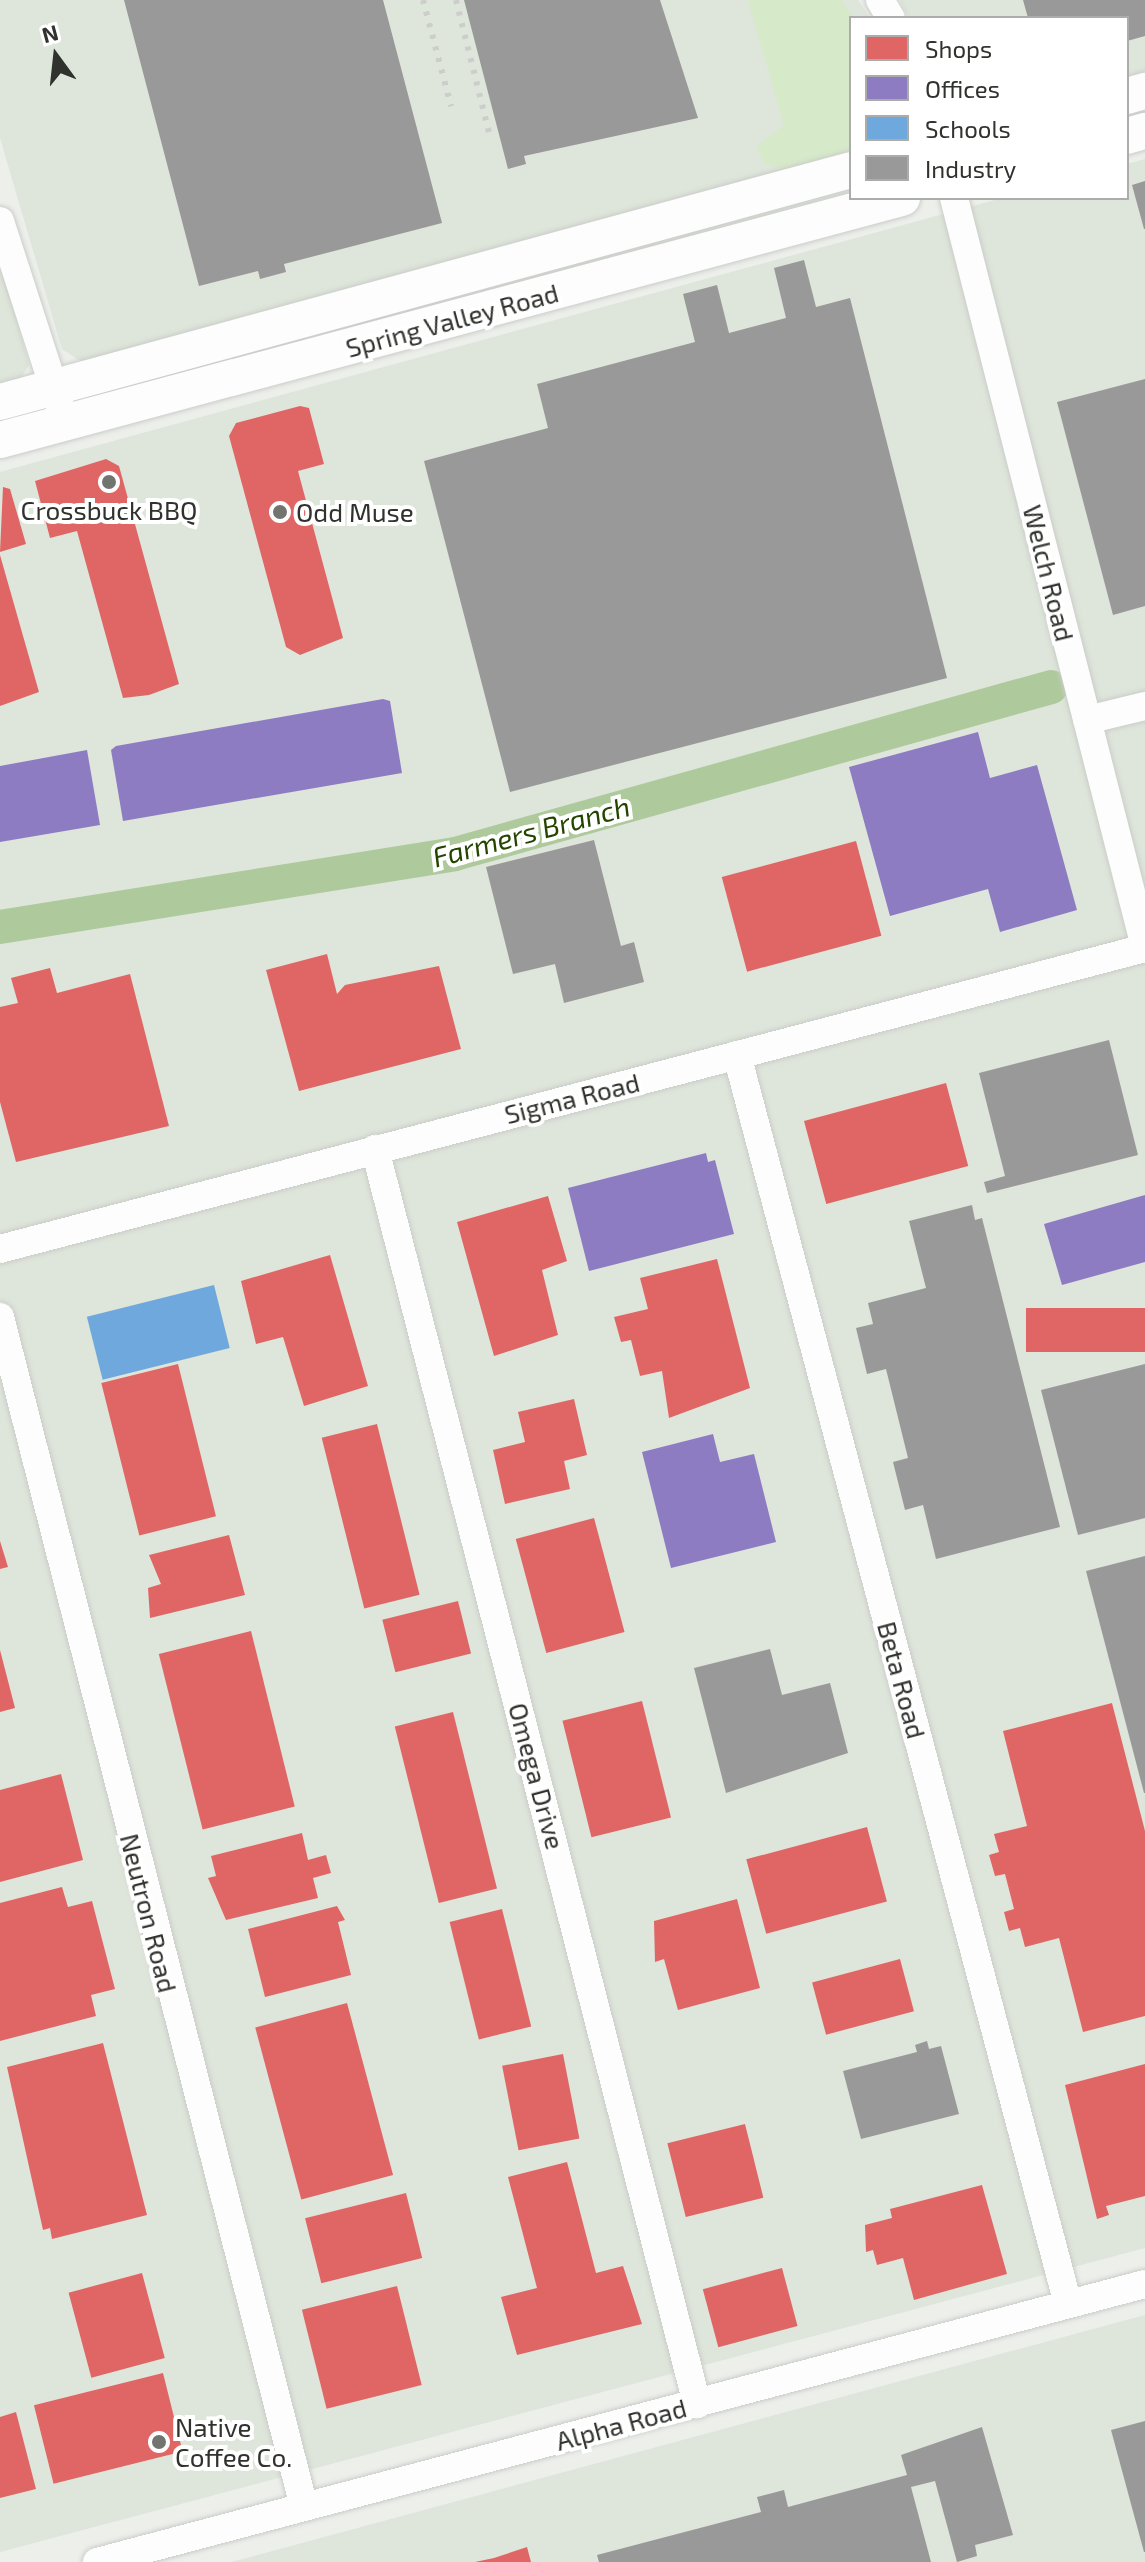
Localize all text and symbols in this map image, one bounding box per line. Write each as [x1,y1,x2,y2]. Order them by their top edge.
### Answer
north arrow [16,16,96,96]
legend [849,16,1129,200]
text: N [39,18,61,47]
text: Shops [925,34,992,63]
text: Offices [925,74,1000,103]
text: Schools [925,114,1011,143]
text: Industry [925,154,1016,183]
street label: Spring Valley Road [342,276,562,364]
marker: Crossbuck BBQ [100,473,118,491]
place label: Crossbuck BBQ [20,494,198,526]
place label: Odd Muse [296,496,414,528]
street label: Welch Road [1017,502,1081,644]
marker: Odd Muse [271,503,289,521]
water label: Farmers Branch [429,789,633,873]
street label: Sigma Road [501,1066,643,1130]
street label: Beta Road [871,1618,933,1742]
street label: Omega Drive [502,1699,572,1853]
street label: Neutron Road [114,1830,184,1996]
street label: Alpha Road [552,2392,690,2456]
place label: Native Coffee Co. [175,2411,292,2472]
marker: Native Coffee Co. [150,2433,168,2451]

